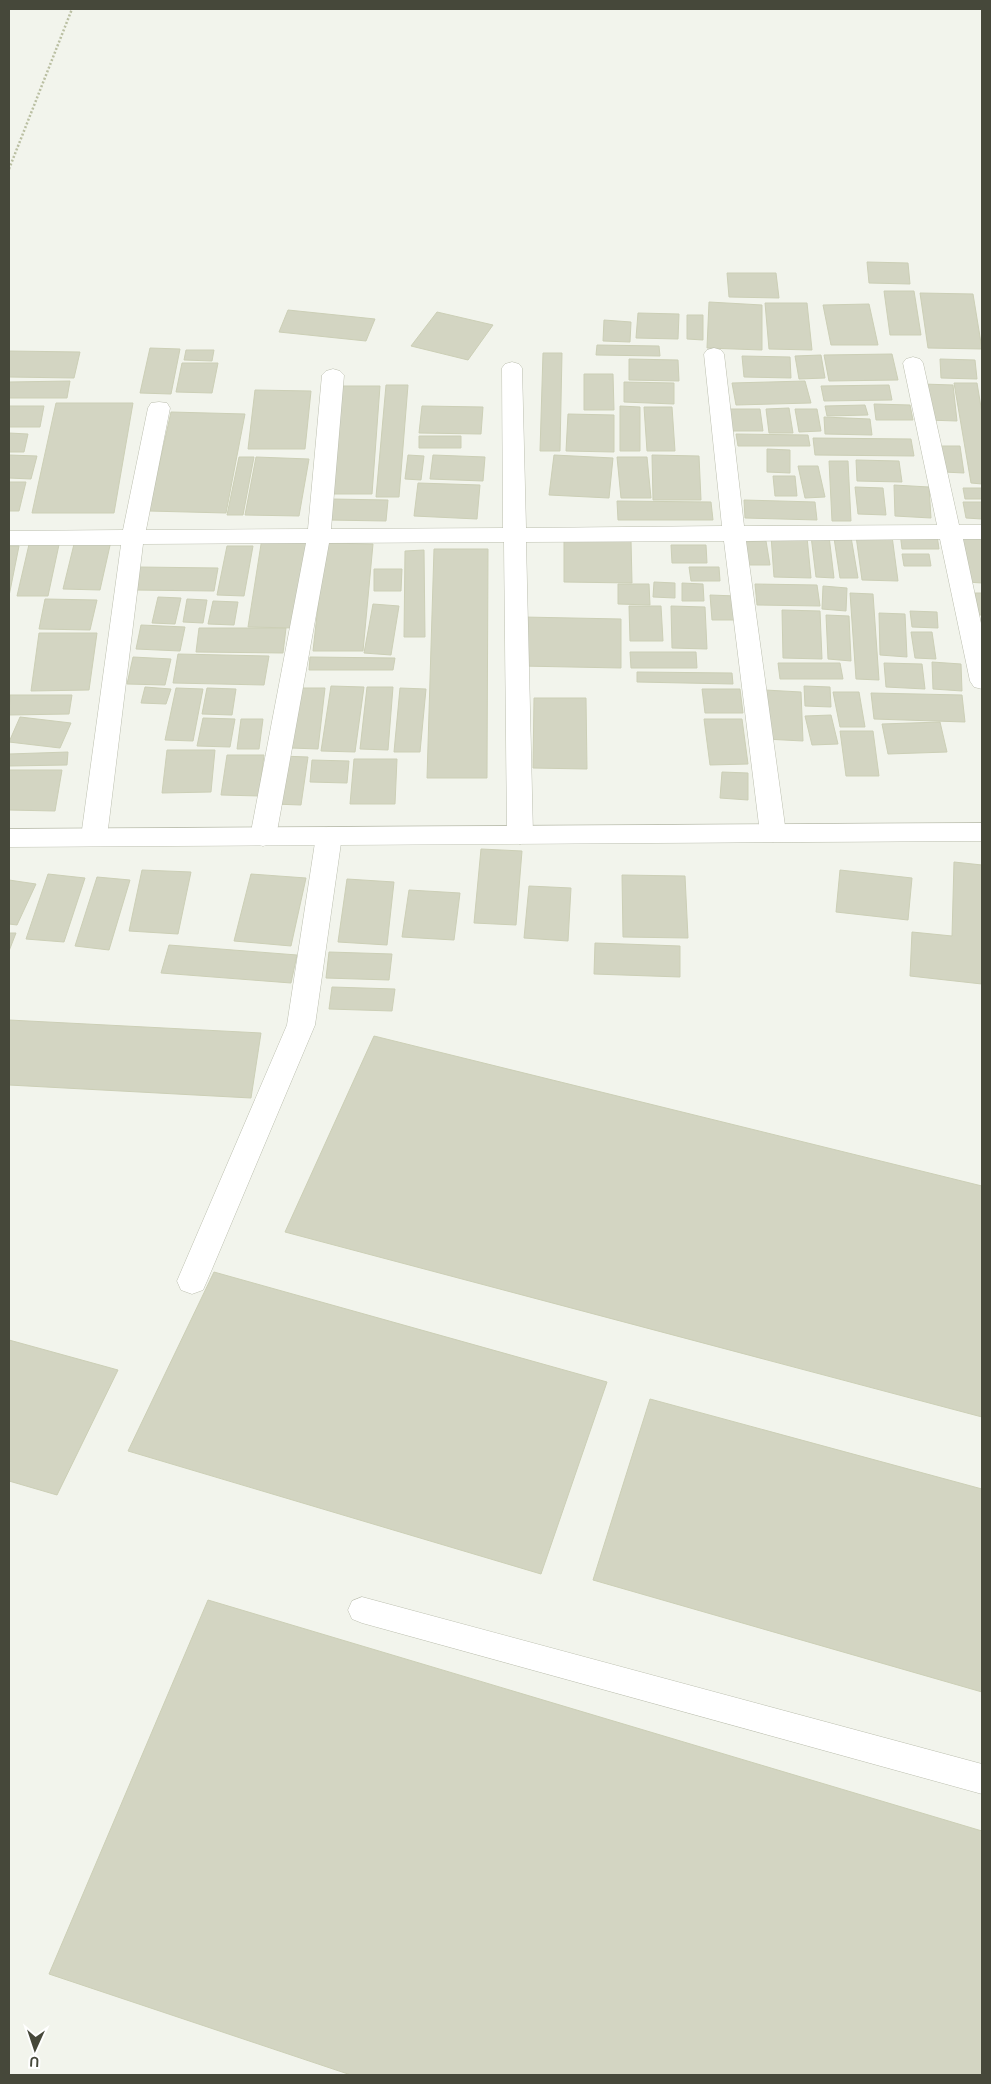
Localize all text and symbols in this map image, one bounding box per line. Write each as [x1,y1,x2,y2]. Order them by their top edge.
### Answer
north arrow [10,2024,60,2074]
text: U [29,2053,40,2070]

